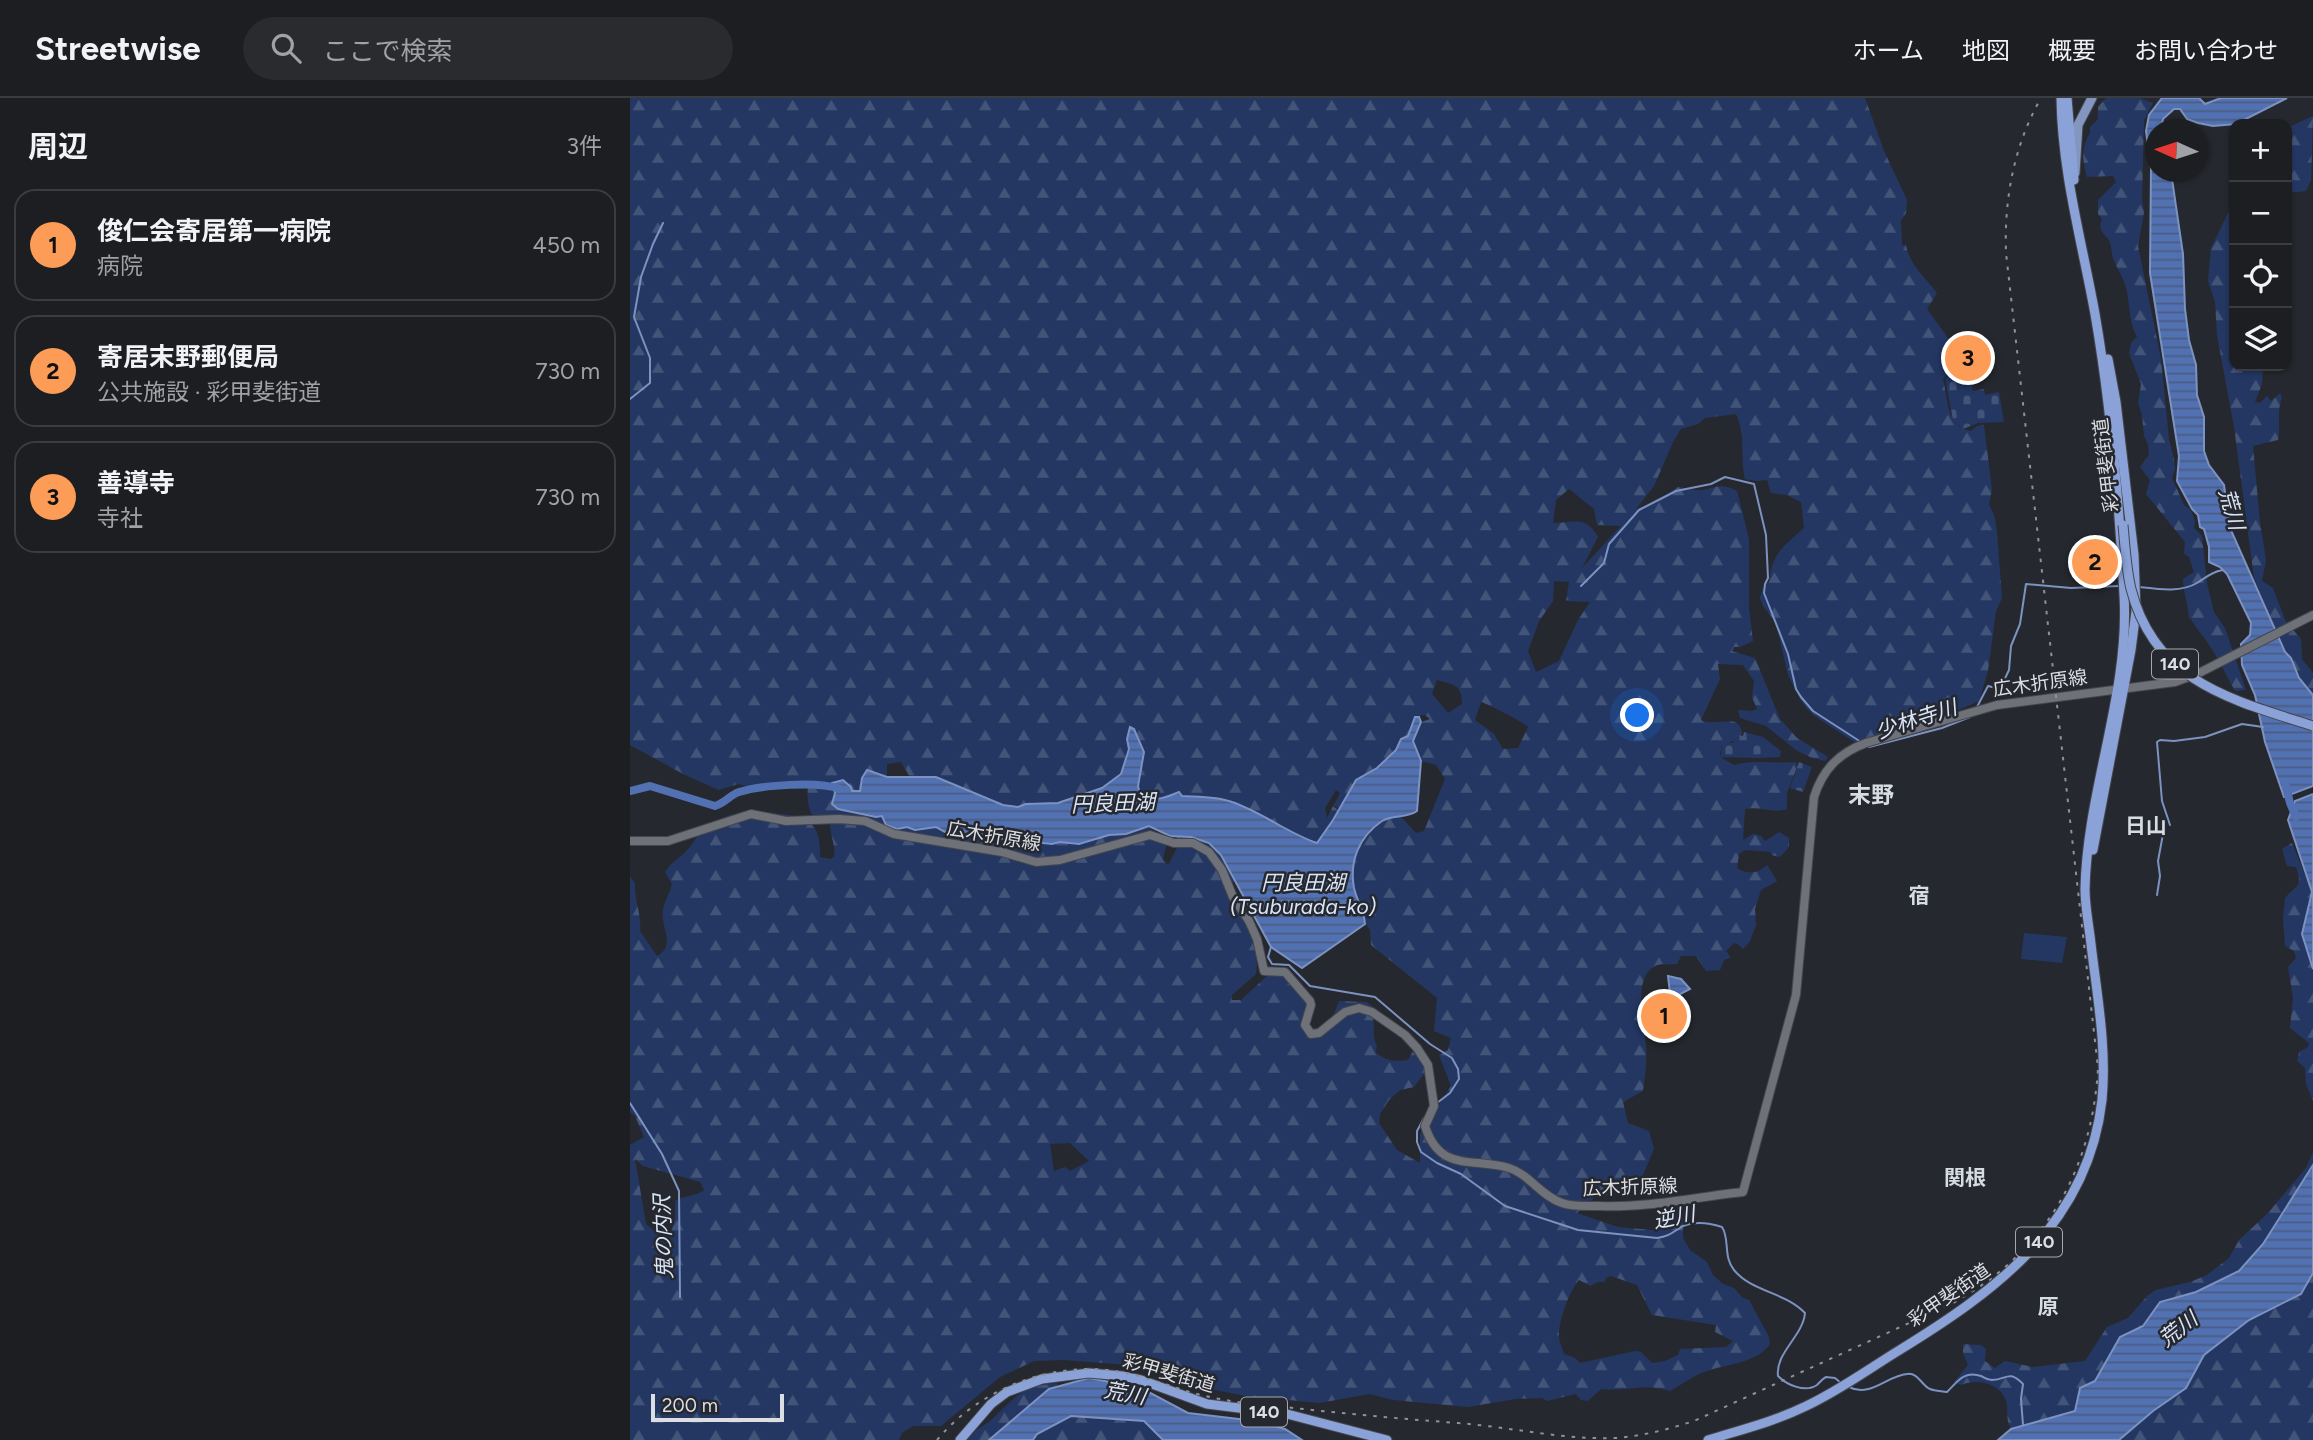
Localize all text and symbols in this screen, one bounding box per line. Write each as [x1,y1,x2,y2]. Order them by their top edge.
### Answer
search box [243,17,733,80]
text: Streetwise [35,29,201,68]
icon: search [267,29,305,67]
text: ここで検索 [323,35,453,67]
text: ホーム [1853,36,1924,65]
text: 地図 [1962,36,2010,65]
text: 概要 [2048,36,2096,65]
text: お問い合わせ [2134,36,2278,65]
north arrow [2145,119,2208,182]
map controls [2229,119,2292,371]
button: + [2229,119,2292,182]
text: 周辺 [28,128,88,165]
text: 3件 [566,132,602,160]
button: − [2229,182,2292,245]
text: 俊仁会寄居第一病院 [97,215,331,247]
text: 1 [48,231,58,259]
text: 450 m [532,231,600,259]
button: locate [2229,245,2292,308]
text: 病院 [97,252,143,280]
button: layers [2229,308,2292,371]
pin: 3 [1945,332,1991,384]
text: 寄居末野郵便局 [97,341,279,373]
text: 2 [46,357,60,385]
text: 730 m [535,357,600,385]
text: 公共施設 · 彩甲斐街道 [97,378,321,406]
street label: 彩甲斐街道 [2089,416,2123,514]
text: 善導寺 [97,467,175,499]
text: 3 [47,483,59,511]
text: 730 m [535,483,600,511]
water label: 荒川 [2214,485,2250,535]
text: 寺社 [97,504,143,532]
pin: 2 [2072,536,2118,588]
road number: 140 [2152,650,2198,678]
street label: 広木折原線 [1991,665,2089,701]
water label: 少林寺川 [1872,694,1962,744]
your location [1620,698,1654,732]
district label: 末野 [1848,781,1894,809]
water label: 円良田湖 [1071,789,1158,817]
district label: 日山 [2125,813,2167,838]
street label: 広木折原線 [945,816,1043,856]
water label: 円良田湖 (Tsuburada-ko) [1230,870,1376,919]
district label: 宿 [1909,883,1930,908]
pin: 1 [1641,990,1687,1042]
district label: 関根 [1944,1165,1986,1190]
street label: 広木折原線 [1582,1174,1678,1200]
water label: 鬼の内沢 [649,1192,677,1279]
water label: 逆川 [1651,1200,1699,1233]
road number: 140 [2016,1227,2062,1256]
street label: 彩甲斐街道 [1903,1258,1995,1332]
district label: 原 [2038,1294,2059,1319]
water label: 荒川 [2154,1305,2204,1352]
street label: 彩甲斐街道 [1120,1349,1218,1397]
water label: 荒川 [1102,1377,1150,1409]
scale bar [651,1391,784,1423]
text: 200 m [662,1394,718,1417]
road number: 140 [1241,1398,1287,1427]

